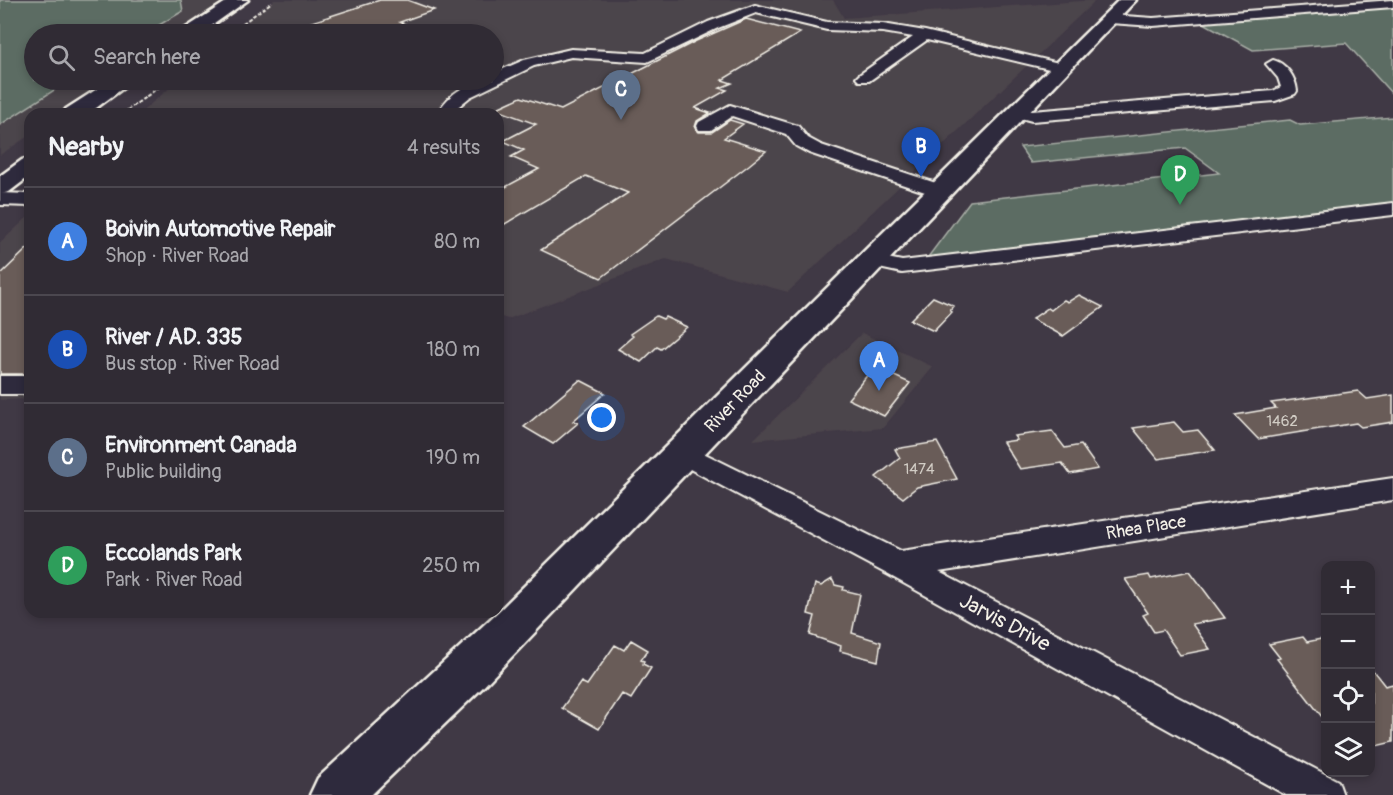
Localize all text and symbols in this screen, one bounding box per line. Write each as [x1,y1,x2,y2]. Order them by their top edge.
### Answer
search box [24,24,504,90]
icon: search [45,41,78,74]
text: Search here [93,43,200,71]
pin: C [602,70,640,120]
pin: B [902,128,940,177]
text: Nearby [48,131,124,163]
text: 4 results [407,135,480,160]
pin: D [1160,156,1200,205]
text: Boivin Automotive Repair [105,215,335,243]
text: A [61,229,74,254]
text: 80 m [434,229,480,254]
text: Shop · River Road [105,243,249,268]
text: River / AD. 335 [105,323,243,351]
text: B [62,337,73,362]
text: 180 m [426,337,480,362]
pin: A [860,342,898,391]
text: Bus stop · River Road [105,351,280,376]
street label: River Road [700,365,771,438]
your location [587,403,616,432]
house number: 1462 [1266,412,1298,431]
text: Environment Canada [105,431,297,459]
text: C [61,445,74,470]
text: 190 m [426,445,480,470]
text: Public building [105,459,221,484]
house number: 1474 [903,460,935,479]
street label: Rhea Place [1104,510,1188,545]
text: Eccolands Park [105,539,242,567]
text: D [61,553,74,578]
text: 250 m [422,553,480,578]
map controls [1321,561,1375,777]
button: + [1321,561,1375,615]
text: Park · River Road [105,567,243,592]
street label: Jarvis Drive [955,587,1056,658]
button: − [1321,615,1375,669]
button: locate [1321,669,1375,723]
button: layers [1321,723,1375,777]

